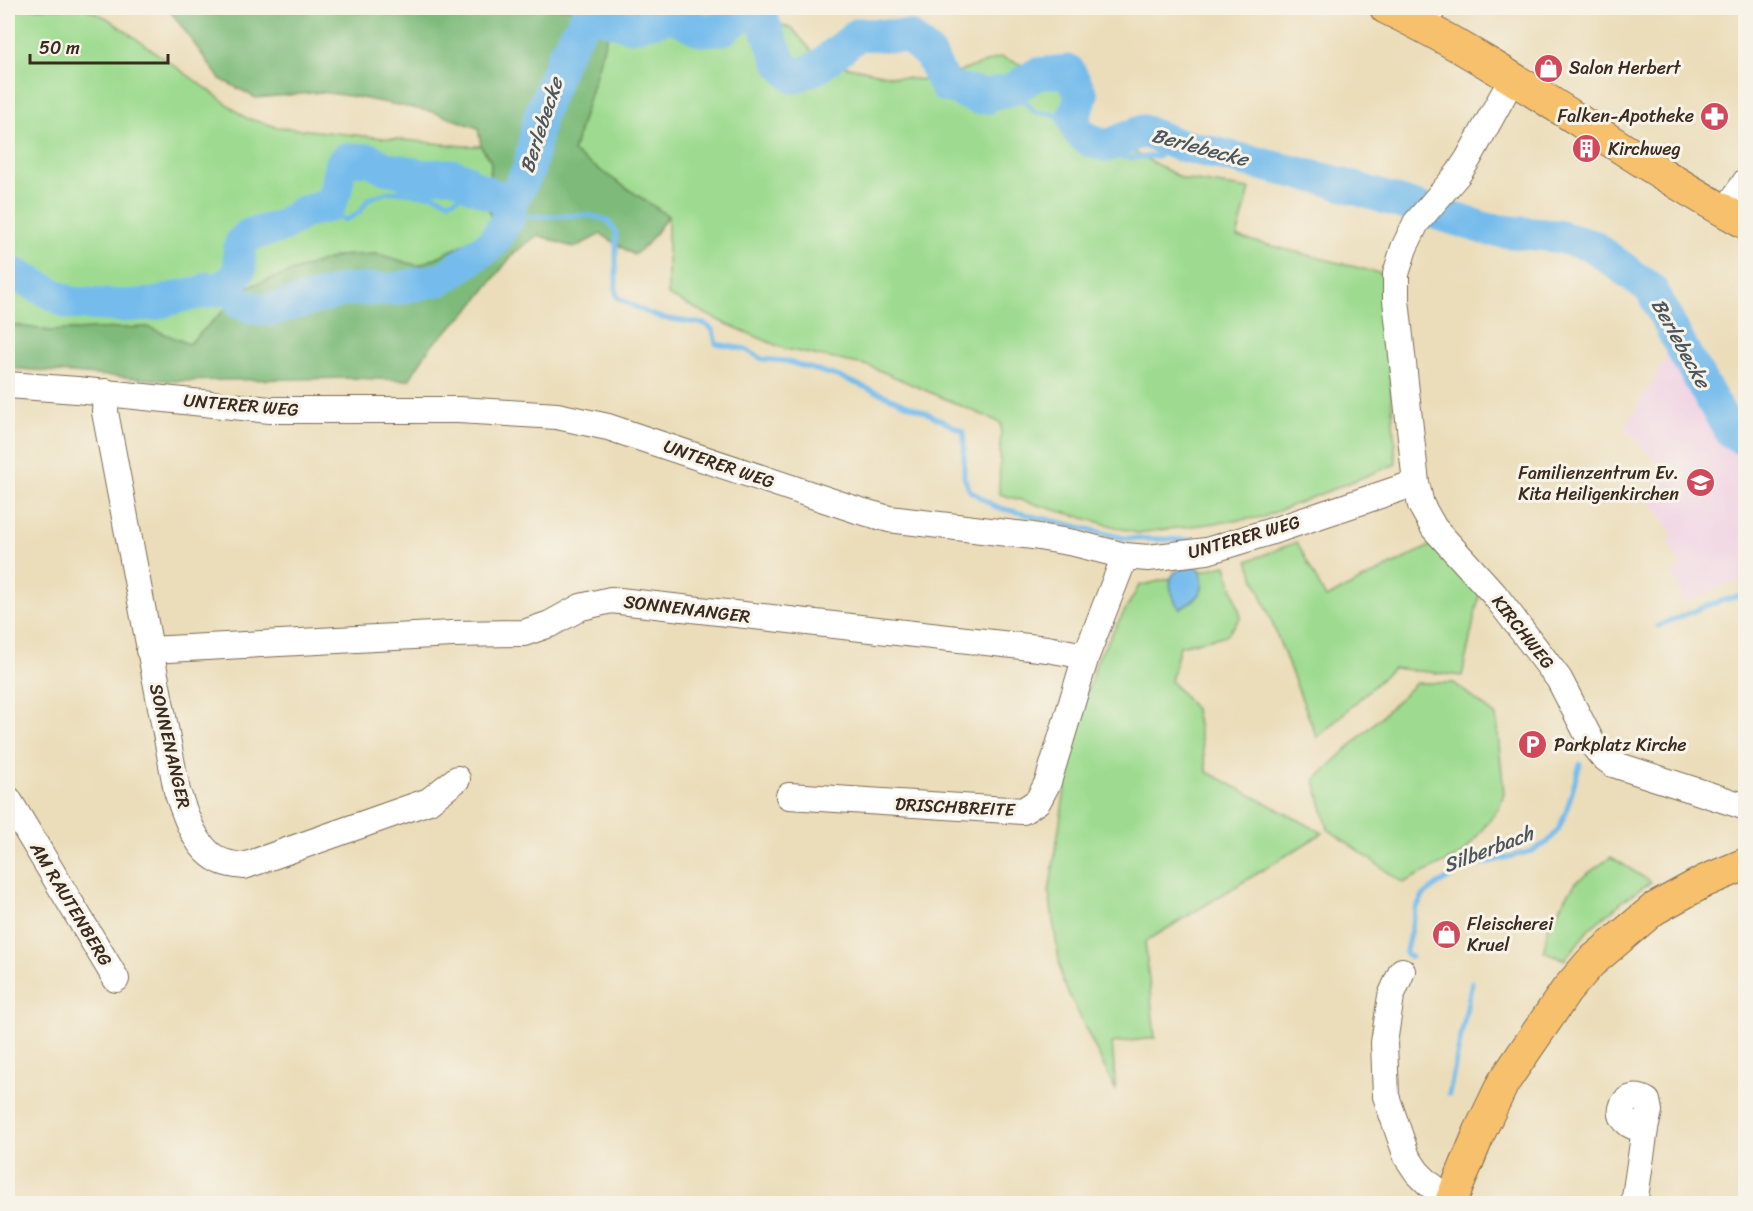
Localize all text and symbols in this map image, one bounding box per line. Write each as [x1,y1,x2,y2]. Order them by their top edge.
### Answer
scale bar [30,27,168,65]
text: 50 m [39,32,80,64]
shop icon: Salon Herbert [1532,52,1564,84]
place label: Salon Herbert [1569,52,1681,84]
water label: Berlebecke [510,71,574,177]
place label: Falken-Apotheke [1558,100,1694,132]
pharmacy icon: Falken-Apotheke [1699,100,1731,132]
water label: Berlebecke [1148,118,1254,178]
building icon: Kirchweg [1571,133,1603,165]
place label: Kirchweg [1608,133,1681,165]
water label: Berlebecke [1641,292,1721,396]
street label: UNTERER WEG [182,384,300,426]
street label: UNTERER WEG [659,430,779,498]
place label: Familienzentrum Ev. Kita Heiligenkirchen [1518,457,1679,510]
school or university icon: Familienzentrum Ev. Kita Heiligenkirchen [1684,467,1716,499]
street label: UNTERER WEG [1184,506,1304,568]
street label: SONNENANGER [622,585,752,633]
street label: KIRCHWEG [1483,588,1563,676]
street label: SONNENANGER [140,680,200,812]
parking icon: Parkplatz Kirche [1517,729,1549,761]
place label: Parkplatz Kirche [1554,729,1687,761]
street label: DRISCHBREITE [894,788,1017,826]
water label: Silberbach [1438,816,1540,883]
street label: AM RAUTENBERG [21,835,121,973]
place label: Fleischerei Kruel [1467,908,1554,961]
shop icon: Fleischerei Kruel [1430,918,1462,950]

